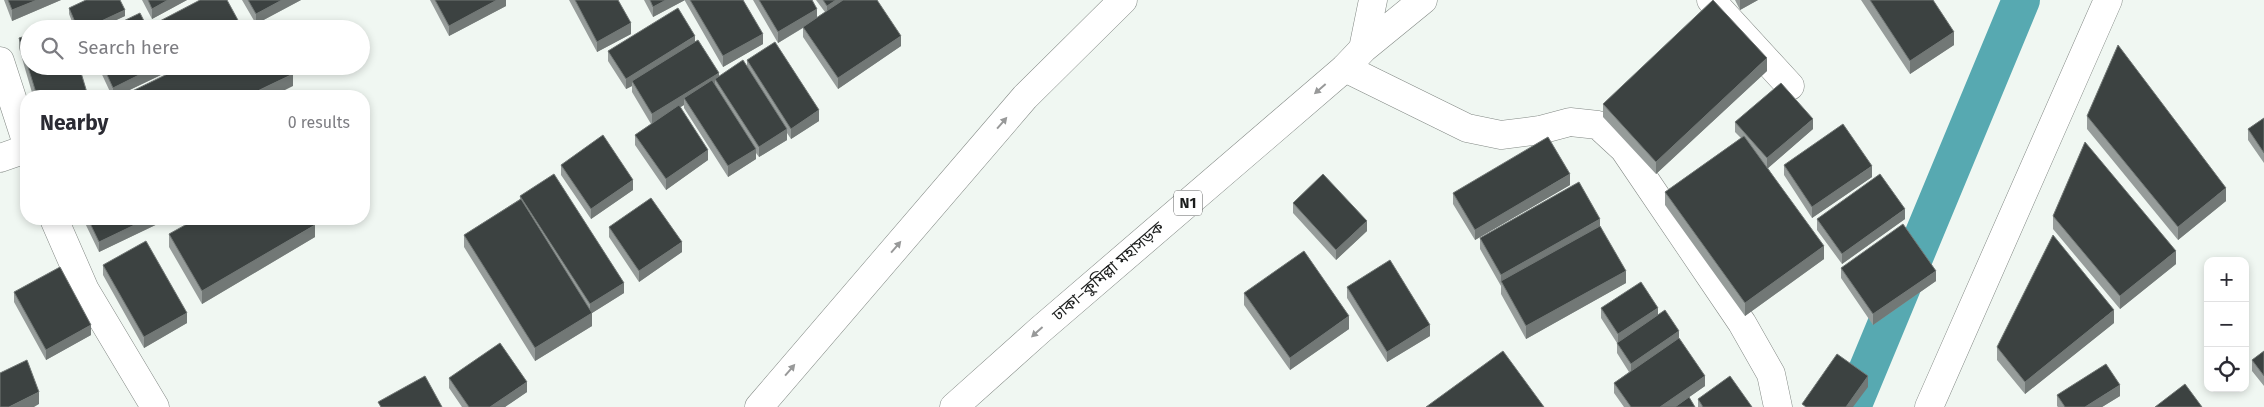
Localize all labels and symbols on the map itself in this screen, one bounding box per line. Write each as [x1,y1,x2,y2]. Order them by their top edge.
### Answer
one-way arrow [1314,84,1327,95]
one-way arrow [996,118,1008,130]
road number: N1 [1174,190,1202,216]
street label: ঢাকা–কুমিল্লা মহাসড়ক [1048,217,1168,325]
one-way arrow [891,240,902,253]
one-way arrow [1032,326,1044,338]
one-way arrow [785,364,796,377]

